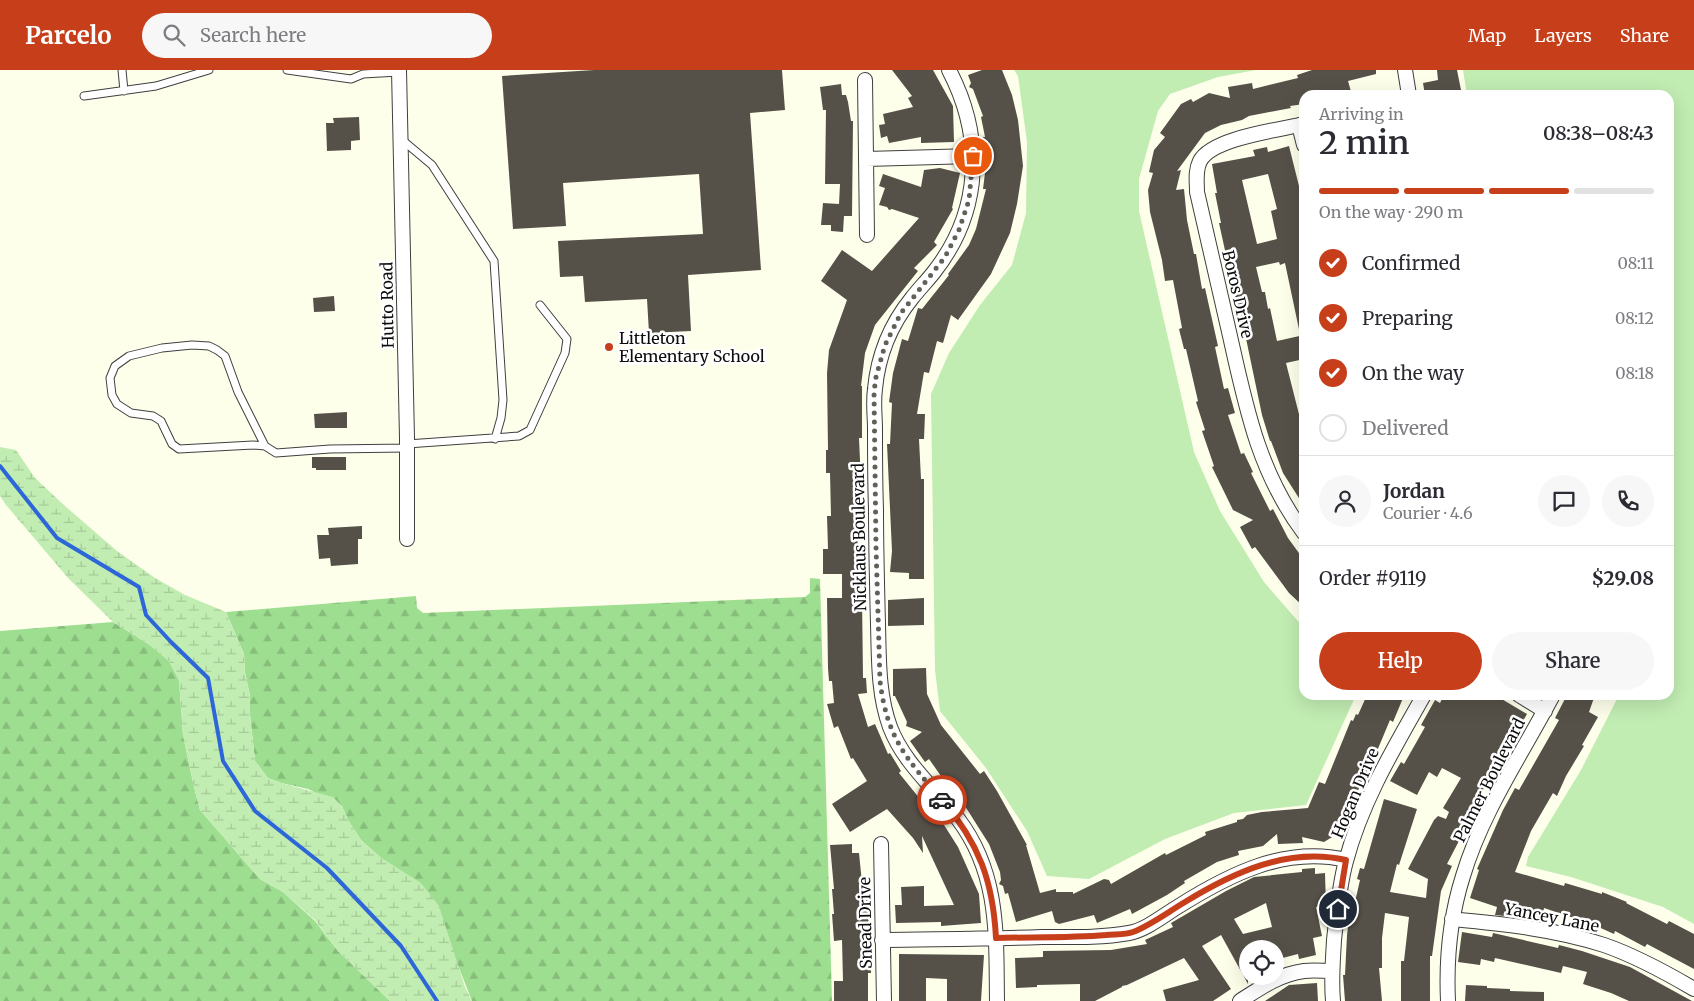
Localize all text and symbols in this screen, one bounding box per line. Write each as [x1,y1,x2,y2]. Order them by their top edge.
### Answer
search box [142,13,492,58]
text: Parcelo [25,20,112,51]
icon: search [160,21,188,49]
text: Search here [200,23,306,47]
text: Map [1468,24,1506,47]
text: Layers [1534,24,1592,47]
text: Share [1620,24,1669,47]
text: Arriving in [1319,104,1404,124]
text: 08:38–08:43 [1543,121,1654,145]
text: 2 min [1319,123,1409,163]
pin [952,135,994,177]
icon: bag [959,142,987,170]
text: On the way · 290 m [1319,202,1463,222]
street label: Boros Drive [1218,248,1258,340]
icon: check [1319,249,1347,277]
text: Confirmed [1362,251,1460,275]
text: 08:11 [1617,253,1654,273]
street label: Hutto Road [376,261,398,348]
icon: check [1319,304,1347,332]
text: Preparing [1362,306,1453,330]
text: 08:12 [1615,308,1654,328]
place label: Littleton Elementary School [619,328,765,366]
marker: Littleton Elementary School [603,341,615,353]
icon: check [1319,359,1347,387]
text: On the way [1362,361,1464,385]
text: 08:18 [1615,363,1654,383]
text: Delivered [1362,416,1449,440]
street label: Nicklaus Boulevard [848,462,870,611]
button: person [1319,475,1371,527]
button: chat [1538,475,1590,527]
button: phone [1602,475,1654,527]
text: Jordan [1383,479,1445,503]
text: Courier · 4.6 [1383,503,1473,523]
text: Order #9119 [1319,566,1426,590]
text: $29.08 [1591,566,1654,590]
button: Help [1319,632,1482,690]
button: Share [1492,632,1654,690]
street label: Palmer Boulevard [1449,714,1529,845]
street label: Hogan Drive [1327,745,1383,841]
courier [917,775,967,825]
icon: car [928,786,956,814]
street label: Snead Drive [854,877,876,969]
pin [1317,888,1359,930]
icon: home [1324,895,1352,923]
street label: Yancey Lane [1502,898,1601,936]
map controls [1239,940,1284,985]
button: locate [1239,940,1284,985]

